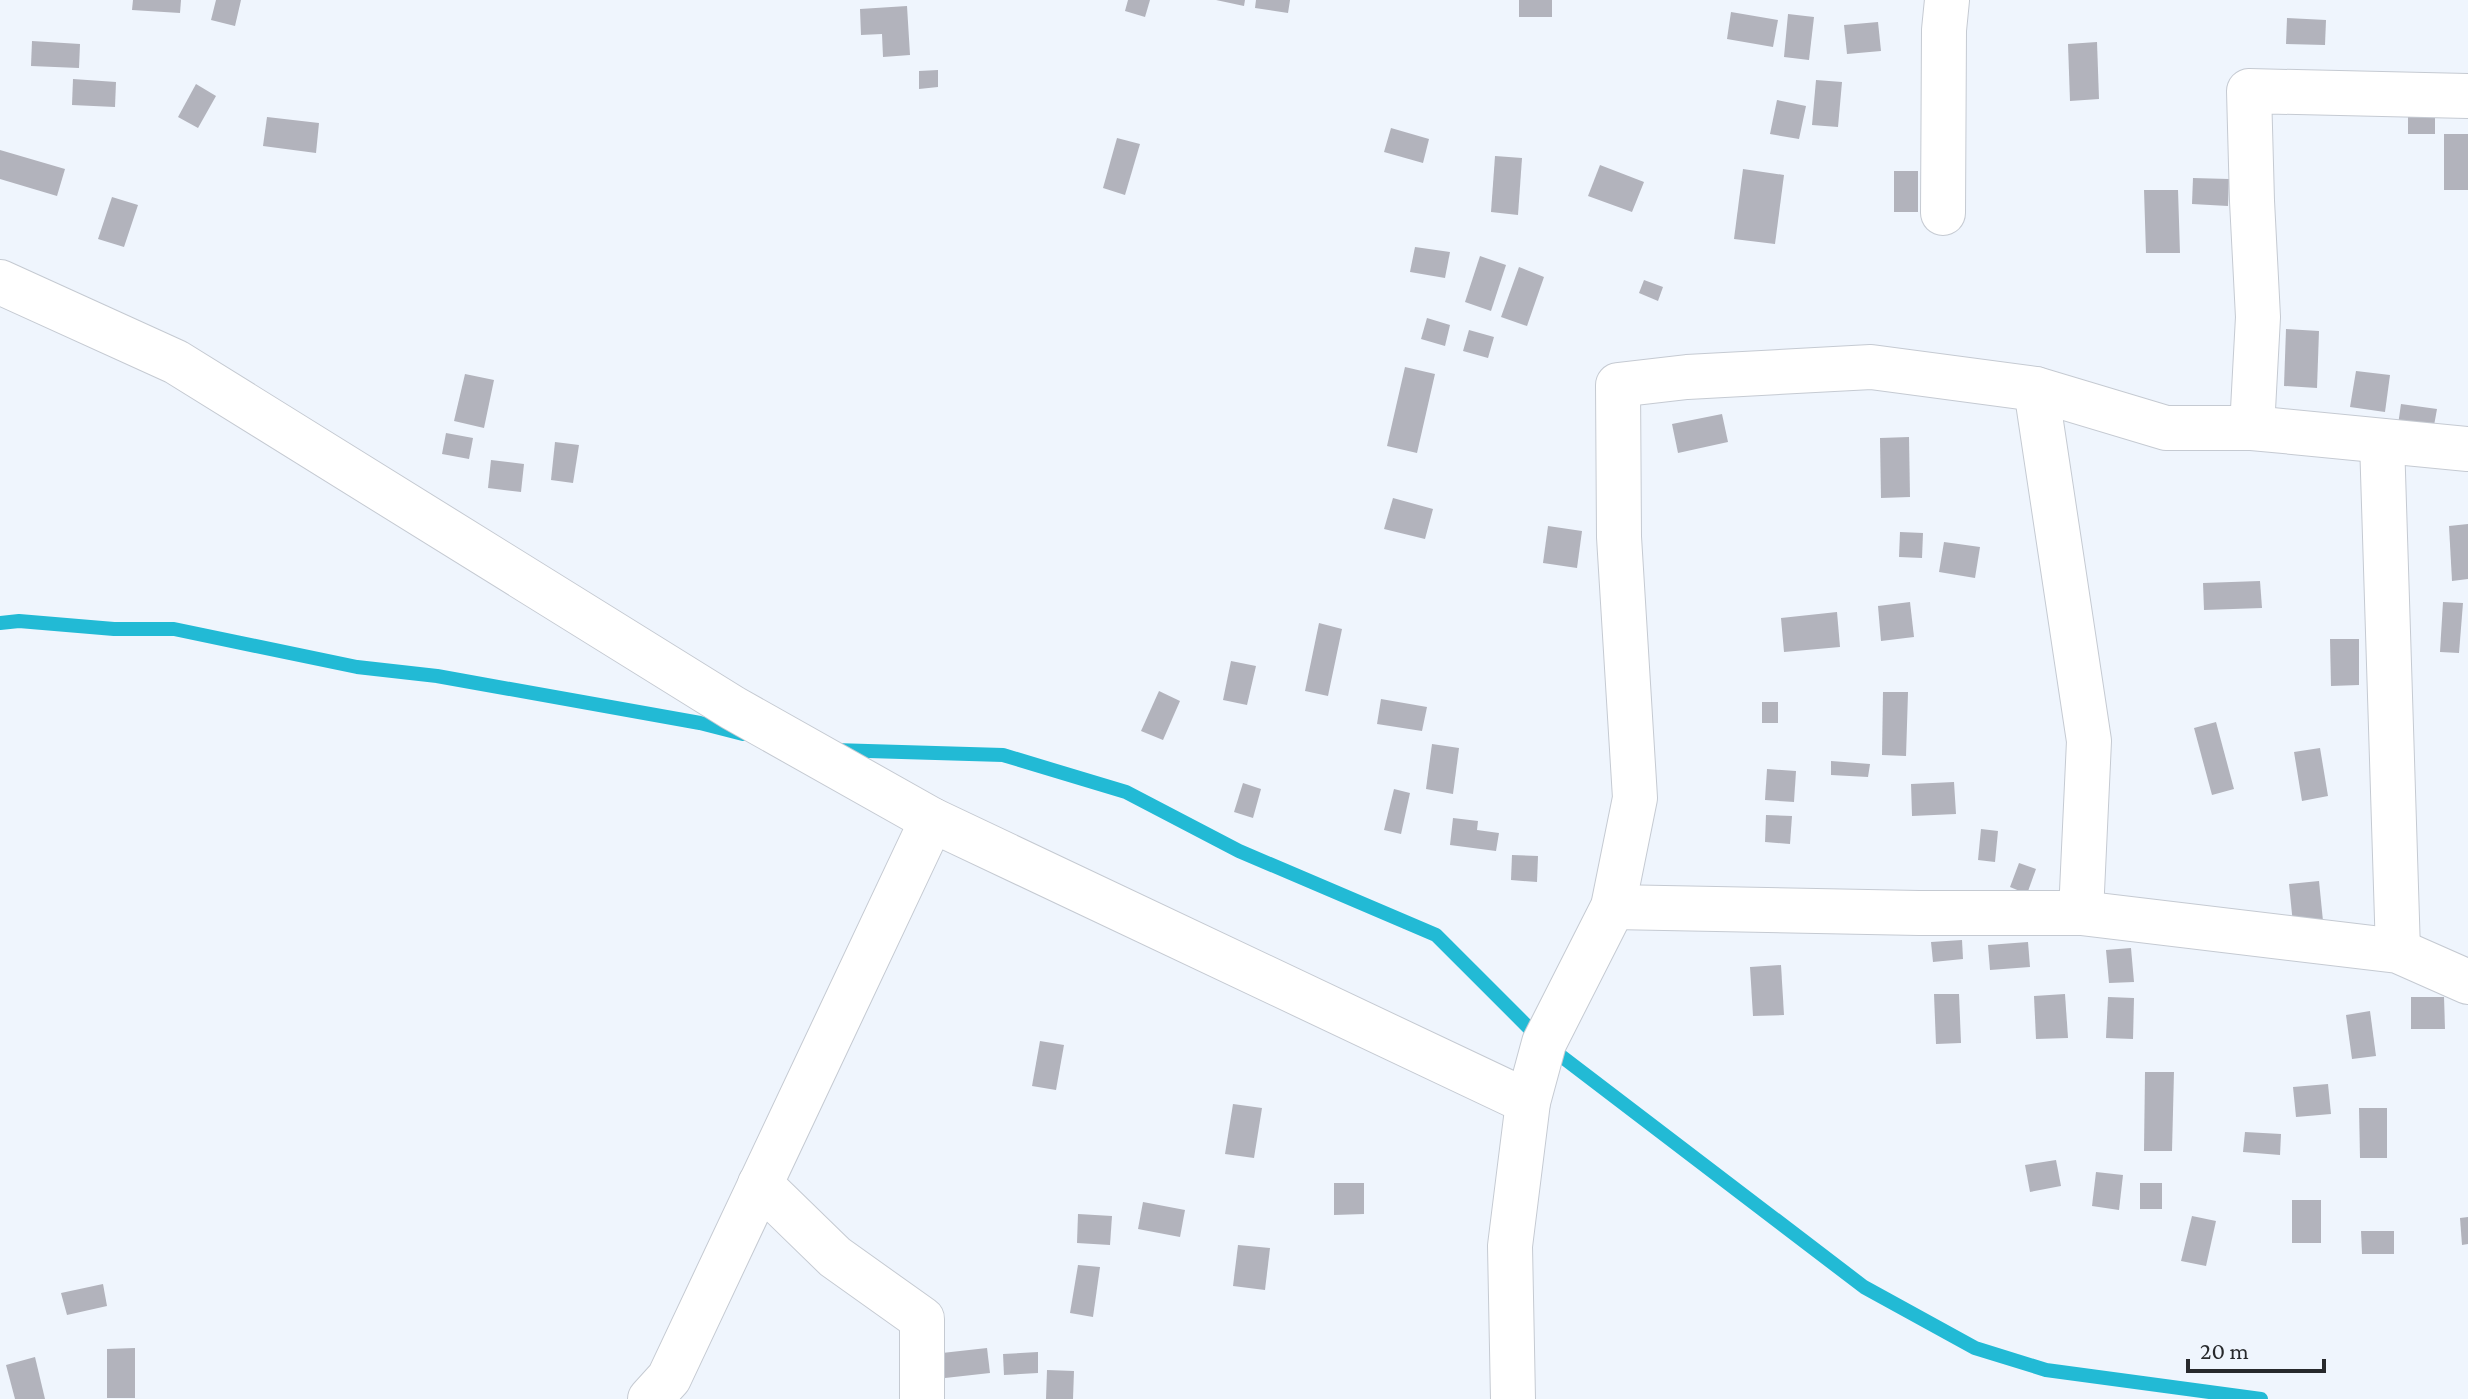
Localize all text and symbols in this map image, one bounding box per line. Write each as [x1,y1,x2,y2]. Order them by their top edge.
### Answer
scale bar [2188,1323,2324,1373]
text: 20 m [2200,1337,2249,1364]

